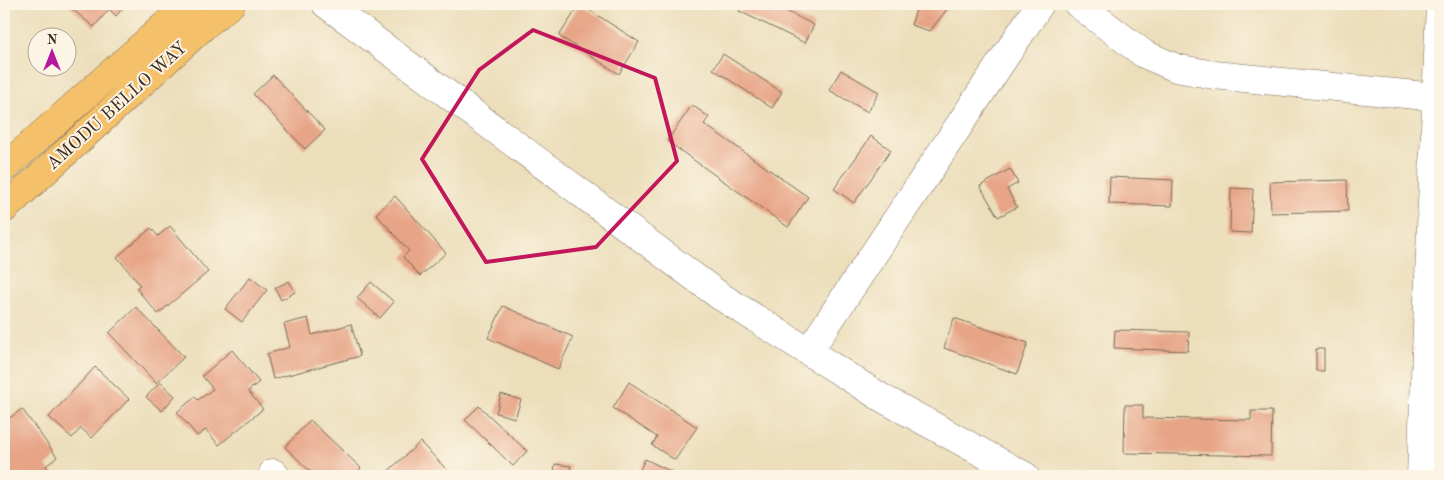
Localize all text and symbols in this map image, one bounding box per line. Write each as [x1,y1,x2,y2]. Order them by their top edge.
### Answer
north arrow [28,28,78,78]
text: N [47,33,58,47]
street label: AMODU BELLO WAY [43,39,191,173]

